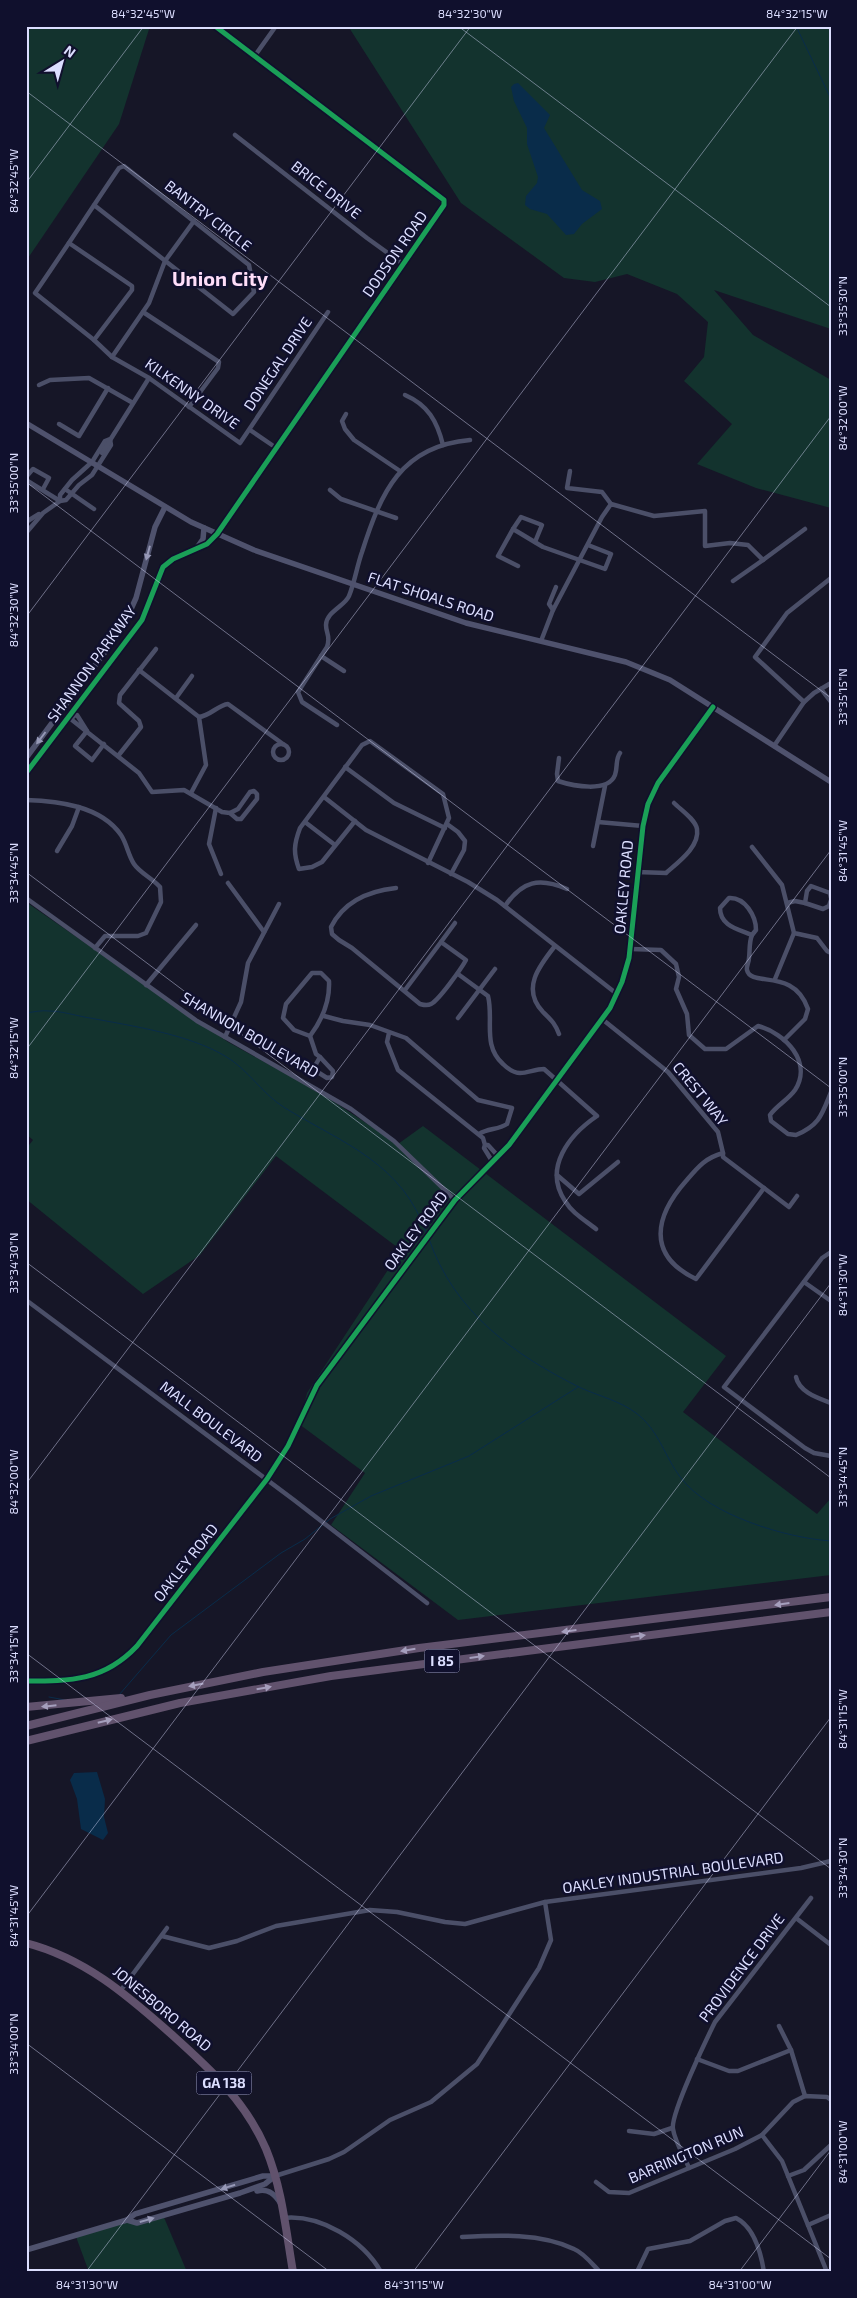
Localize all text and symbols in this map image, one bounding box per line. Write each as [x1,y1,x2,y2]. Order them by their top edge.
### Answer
text: 84°32'45"W [111,6,175,20]
text: 84°32'30"W [438,6,502,20]
text: 84°32'15"W [766,6,828,20]
north arrow [38,38,88,88]
text: N [61,41,79,61]
text: 84°32'45"W [6,149,20,213]
street label: BRICE DRIVE [288,156,365,222]
street label: BANTRY CIRCLE [162,176,256,255]
street label: DODSON ROAD [358,207,430,300]
district label: Union City [172,266,269,291]
text: 33°35'30"N [835,276,849,336]
street label: DONEGAL DRIVE [239,313,315,414]
street label: KILKENNY DRIVE [142,354,243,432]
text: 84°32'00"W [835,385,849,451]
text: 33°35'00"N [6,453,20,513]
one-way arrow [144,545,152,560]
street label: FLAT SHOALS ROAD [366,567,497,625]
text: 84°32'30"W [6,583,20,647]
street label: SHANNON PARKWAY [43,601,140,725]
text: 33°35'15"N [835,668,849,726]
one-way arrow [36,731,47,744]
text: 84°31'45"W [835,820,849,882]
street label: OAKLEY ROAD [610,839,636,935]
text: 33°34'45"N [6,843,20,903]
street label: SHANNON BOULEVARD [179,987,322,1081]
text: 84°32'15"W [6,1017,20,1079]
text: 33°35'00"N [835,1057,849,1117]
street label: CREST WAY [670,1058,732,1129]
street label: OAKLEY ROAD [380,1187,451,1273]
text: 33°34'30"N [6,1233,20,1293]
text: 84°31'30"W [835,1254,849,1316]
street label: MALL BOULEVARD [157,1377,266,1466]
text: 33°34'45"N [835,1447,849,1507]
text: 84°32'00"W [6,1449,20,1515]
street label: OAKLEY ROAD [149,1520,221,1605]
one-way arrow [774,1600,790,1608]
text: 33°34'15"N [6,1625,20,1683]
one-way arrow [561,1627,577,1635]
one-way arrow [630,1632,646,1640]
one-way arrow [399,1646,415,1654]
road number: I 85 [424,1650,460,1672]
one-way arrow [469,1652,485,1660]
one-way arrow [187,1682,203,1690]
one-way arrow [256,1684,272,1692]
text: 84°31'15"W [835,1689,849,1749]
one-way arrow [41,1702,57,1710]
one-way arrow [97,1717,112,1725]
text: 33°34'30"N [835,1838,849,1898]
street label: OAKLEY INDUSTRIAL BOULEVARD [561,1848,785,1896]
text: 84°31'45"W [6,1885,20,1947]
street label: PROVIDENCE DRIVE [695,1910,788,2025]
street label: JONESBORO ROAD [110,1962,216,2055]
text: 33°34'00"N [6,2013,20,2075]
road number: GA 138 [196,2072,252,2094]
text: 84°31'00"W [835,2120,849,2184]
street label: BARRINGTON RUN [625,2122,746,2186]
one-way arrow [220,2184,235,2192]
one-way arrow [140,2216,155,2224]
text: 84°31'30"W [56,2277,118,2291]
text: 84°31'15"W [384,2277,444,2291]
text: 84°31'00"W [708,2277,772,2291]

